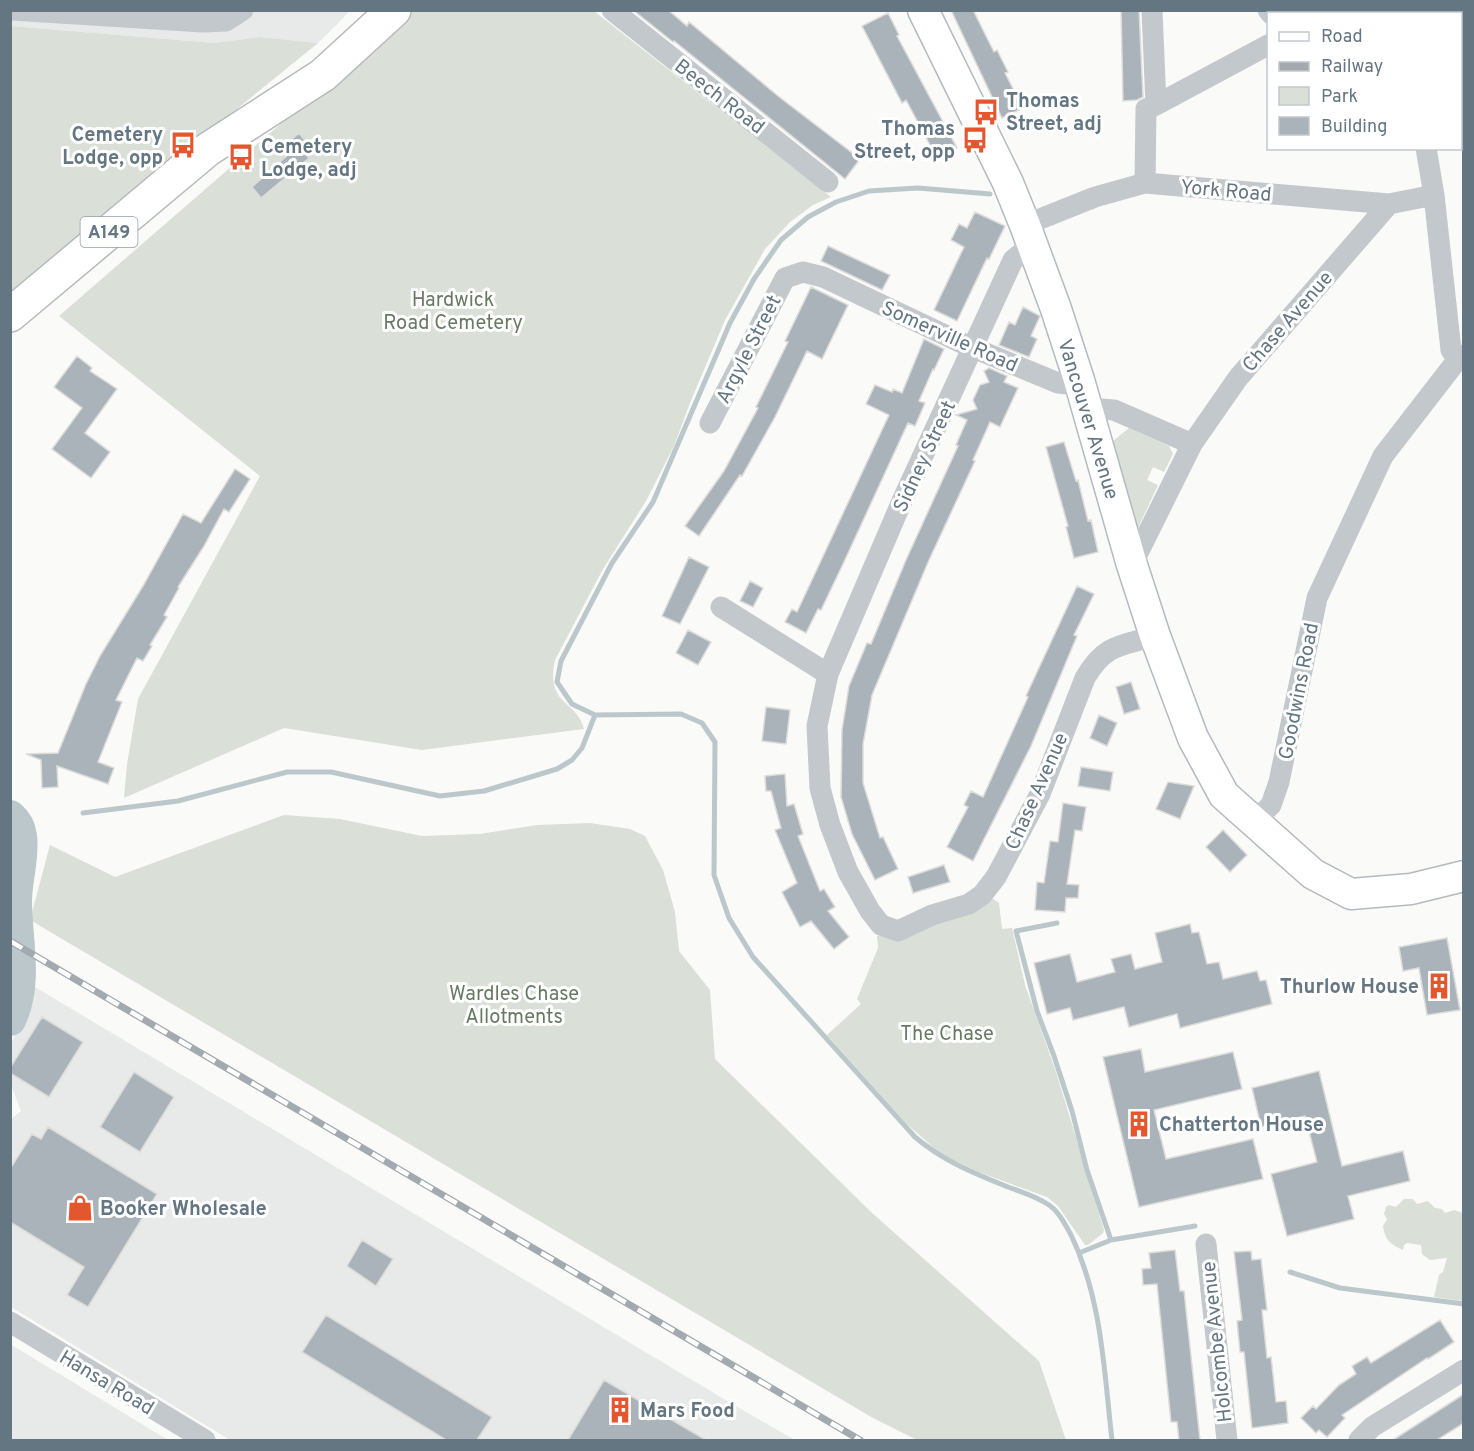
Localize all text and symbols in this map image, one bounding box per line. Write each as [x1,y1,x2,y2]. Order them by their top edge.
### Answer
legend [1267,12,1462,150]
text: Road [1321,26,1363,49]
street label: Beech Road [668,54,769,141]
text: Railway [1321,56,1383,79]
text: Park [1321,86,1358,109]
place label: Thomas Street, adj [1006,89,1102,138]
bus stop icon: Thomas Street, adj [971,97,1001,127]
text: Building [1321,116,1387,139]
place label: Thomas Street, opp [854,117,955,166]
place label: Cemetery Lodge, opp [62,123,163,172]
bus stop icon: Thomas Street, opp [960,125,990,155]
bus stop icon: Cemetery Lodge, opp [168,130,198,160]
place label: Cemetery Lodge, adj [261,135,357,184]
bus stop icon: Cemetery Lodge, adj [226,142,256,172]
street label: York Road [1179,175,1272,209]
road number: A149 [80,217,138,247]
street label: Chase Avenue [1238,266,1339,378]
park label: Hardwick Road Cemetery [383,288,523,337]
street label: Argyle Street [711,291,788,409]
street label: Somerville Road [877,296,1021,379]
street label: Vancouver Avenue [1050,336,1124,503]
street label: Sidney Street [889,397,963,517]
street label: Goodwins Road [1274,621,1326,762]
street label: Chase Avenue [1000,729,1075,854]
building icon: Thurlow House [1424,971,1454,1001]
place label: Thurlow House [1280,975,1419,1001]
park label: Wardles Chase Allotments [449,982,579,1031]
park label: The Chase [900,1022,994,1048]
building icon: Chatterton House [1124,1109,1154,1139]
place label: Chatterton House [1159,1113,1324,1139]
shop icon: Booker Wholesale [65,1193,95,1223]
place label: Booker Wholesale [100,1197,267,1223]
street label: Holcombe Avenue [1197,1260,1239,1424]
street label: Hansa Road [54,1345,158,1422]
building icon: Mars Food [605,1395,635,1425]
place label: Mars Food [640,1399,735,1425]

